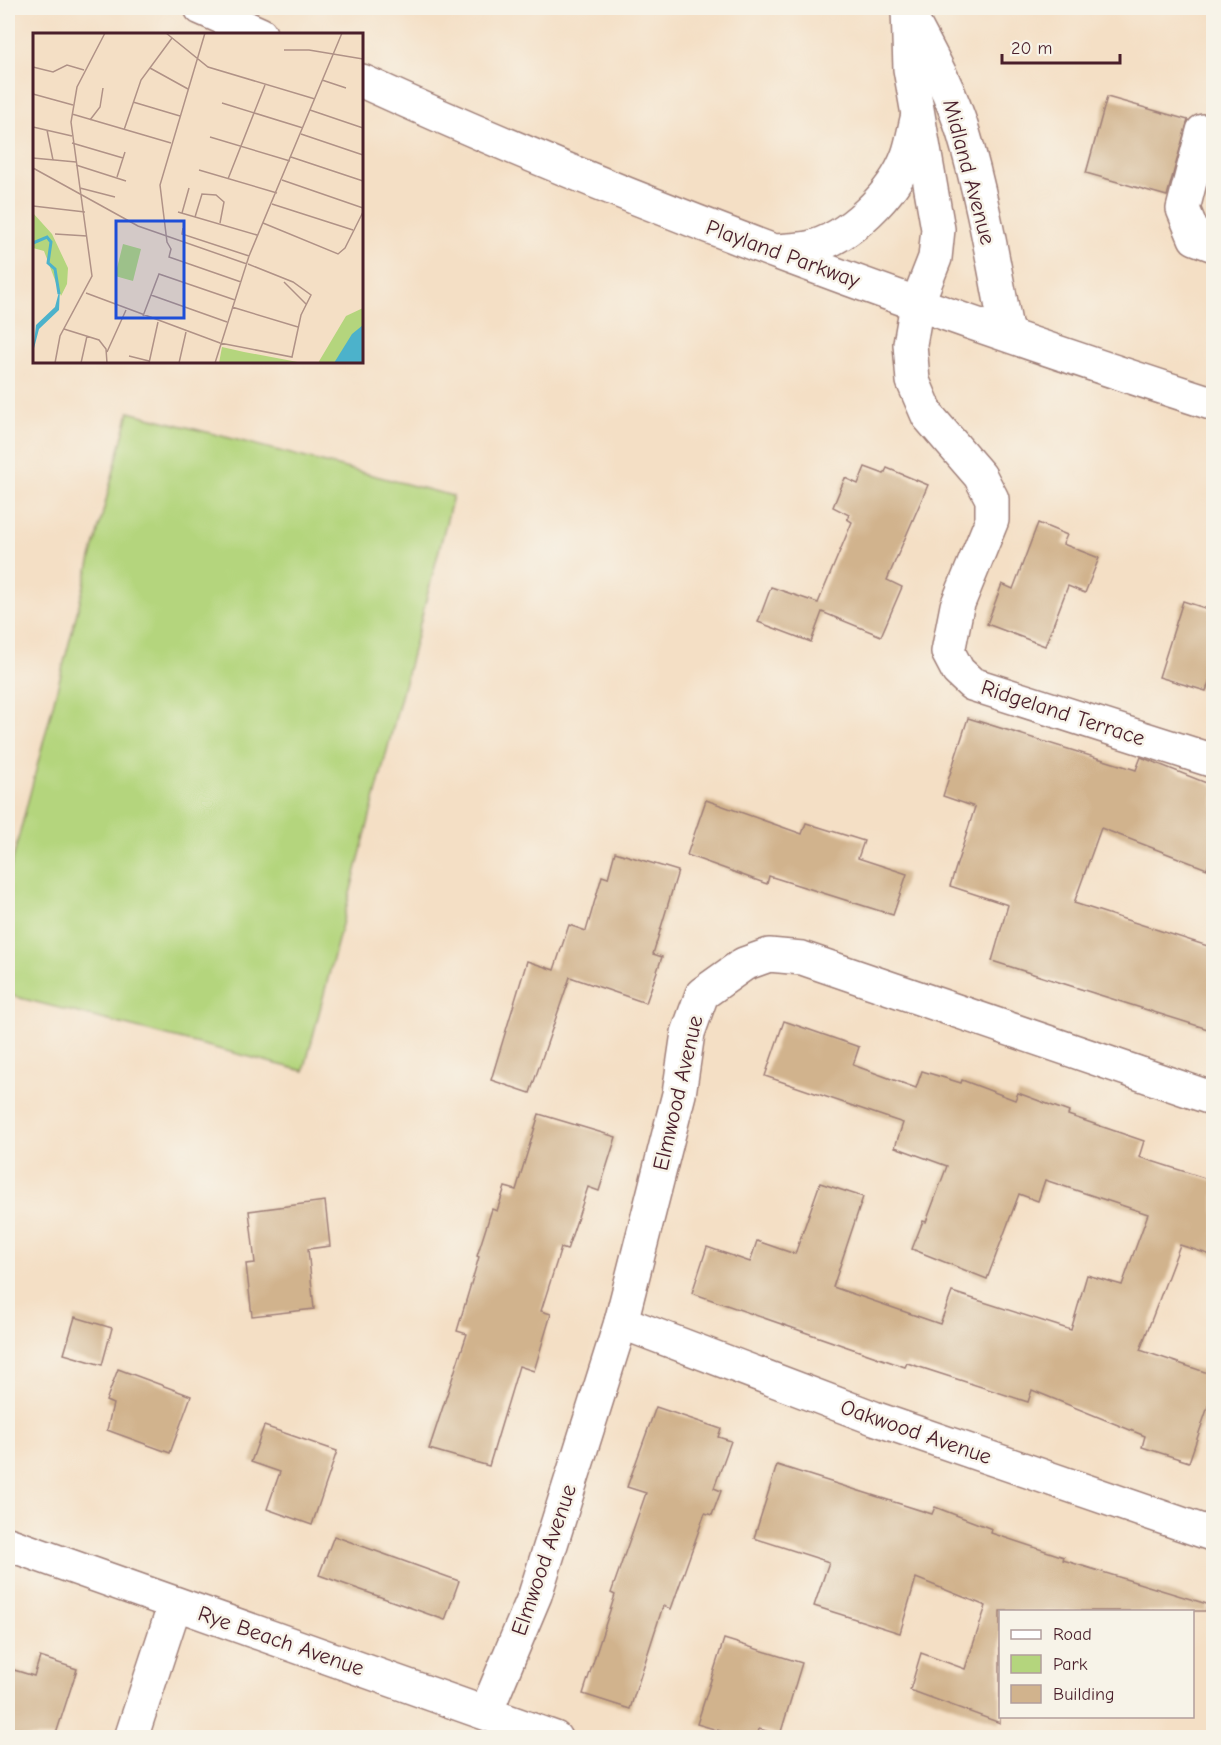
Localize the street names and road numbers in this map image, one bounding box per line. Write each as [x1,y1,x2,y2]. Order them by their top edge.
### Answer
street label: Midland Avenue [937,96,1001,248]
street label: Playland Parkway [703,214,864,294]
street label: Ridgeland Terrace [978,674,1148,752]
street label: Elmwood Avenue [648,1013,708,1173]
street label: Oakwood Avenue [837,1394,995,1470]
street label: Elmwood Avenue [506,1481,582,1639]
street label: Rye Beach Avenue [195,1600,367,1682]

